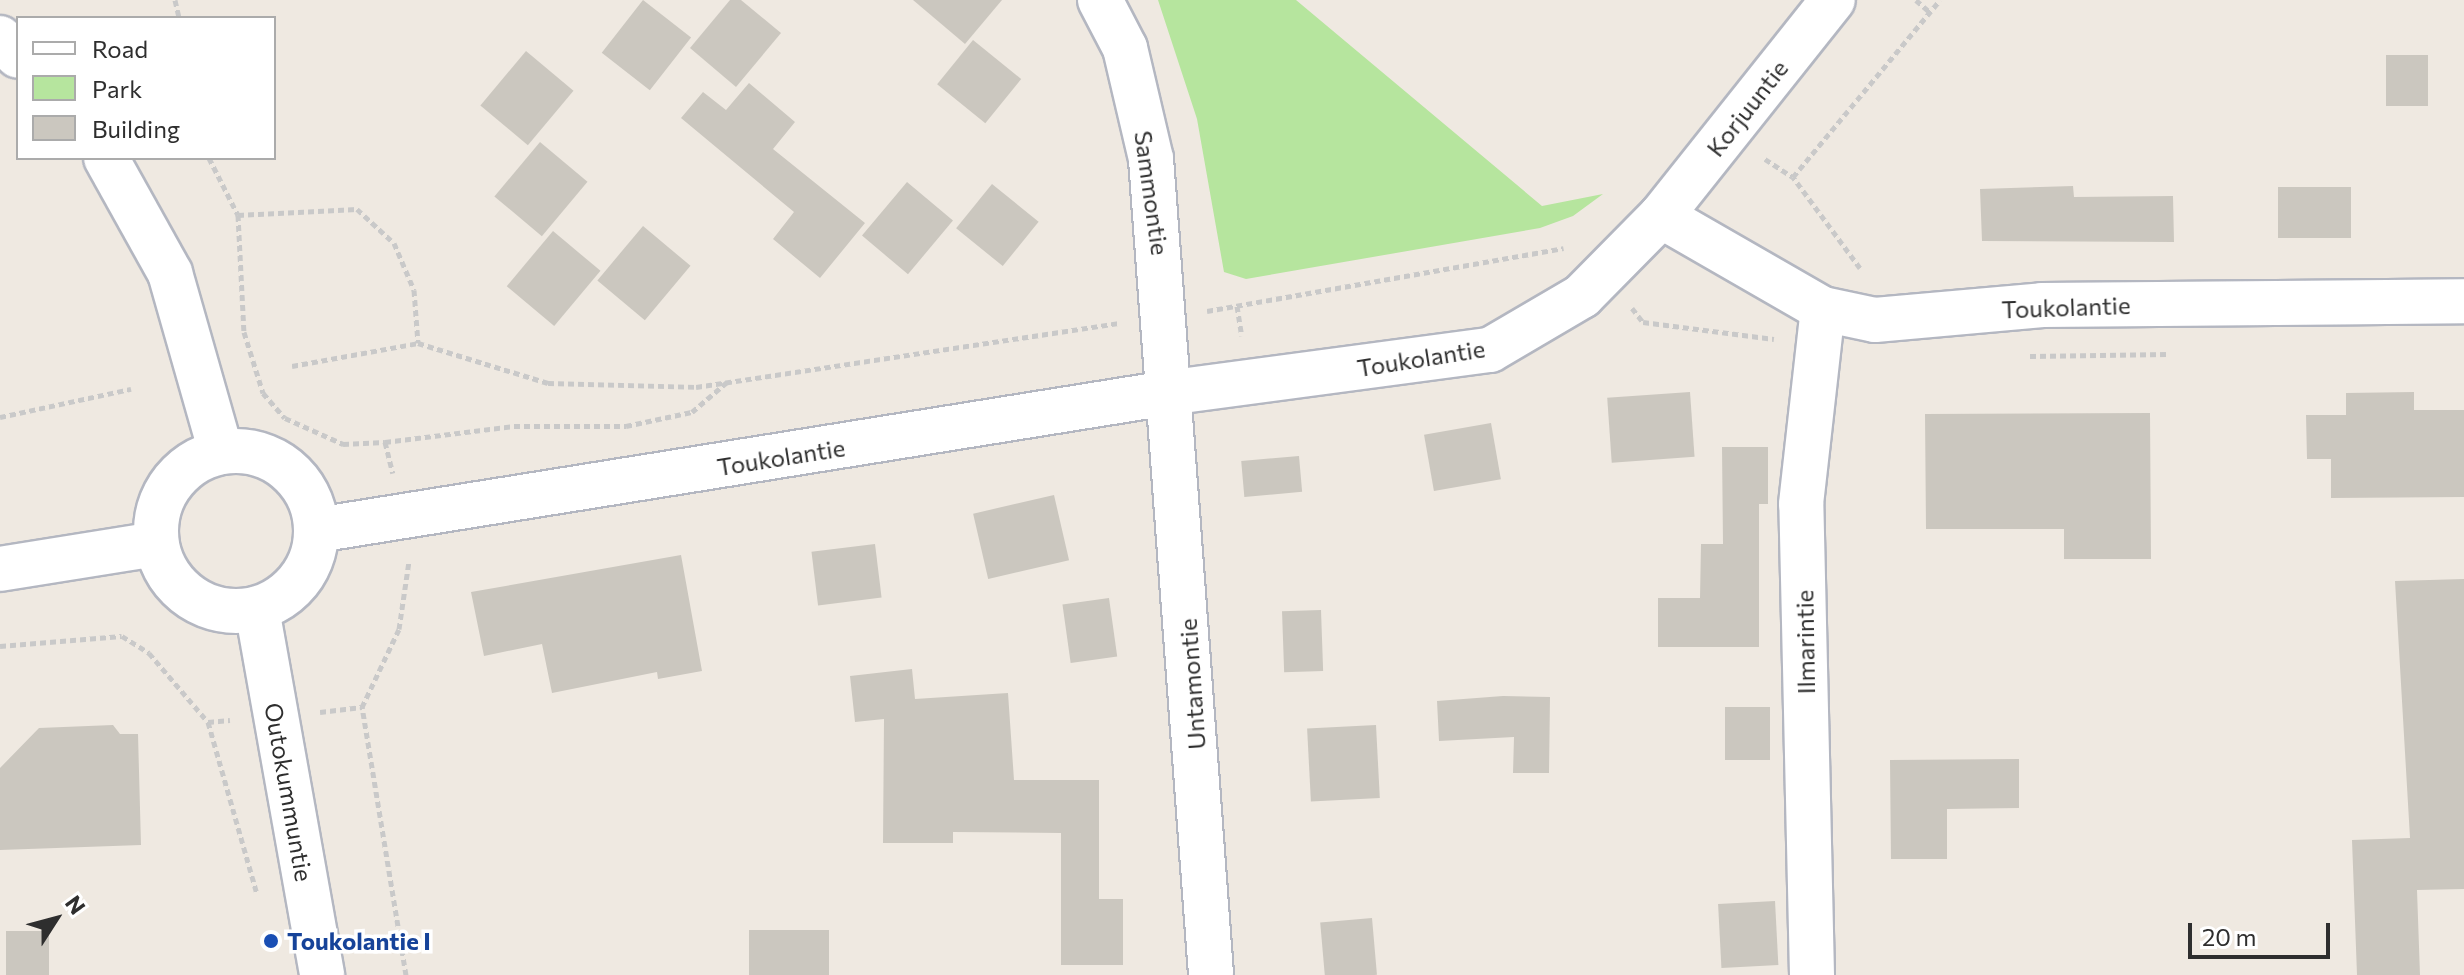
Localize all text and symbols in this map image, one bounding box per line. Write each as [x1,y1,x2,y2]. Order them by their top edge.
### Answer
legend [16,16,276,160]
text: Road [92,34,148,63]
street label: Korjuuntie [1700,54,1794,162]
text: Park [92,74,142,103]
text: Building [92,114,180,143]
street label: Sammontie [1129,129,1175,257]
street label: Toukolantie [2001,290,2131,324]
street label: Toukolantie [1355,334,1487,382]
street label: Toukolantie [715,433,847,481]
street label: Ilmarintie [1790,590,1820,694]
street label: Untamontie [1173,617,1211,751]
street label: Outokummuntie [259,700,319,884]
north arrow [16,879,96,959]
text: N [60,890,92,919]
scale bar [2192,907,2334,957]
text: 20 m [2202,922,2256,951]
place label: Toukolantie I [287,927,431,955]
marker: Toukolantie I [262,932,280,950]

